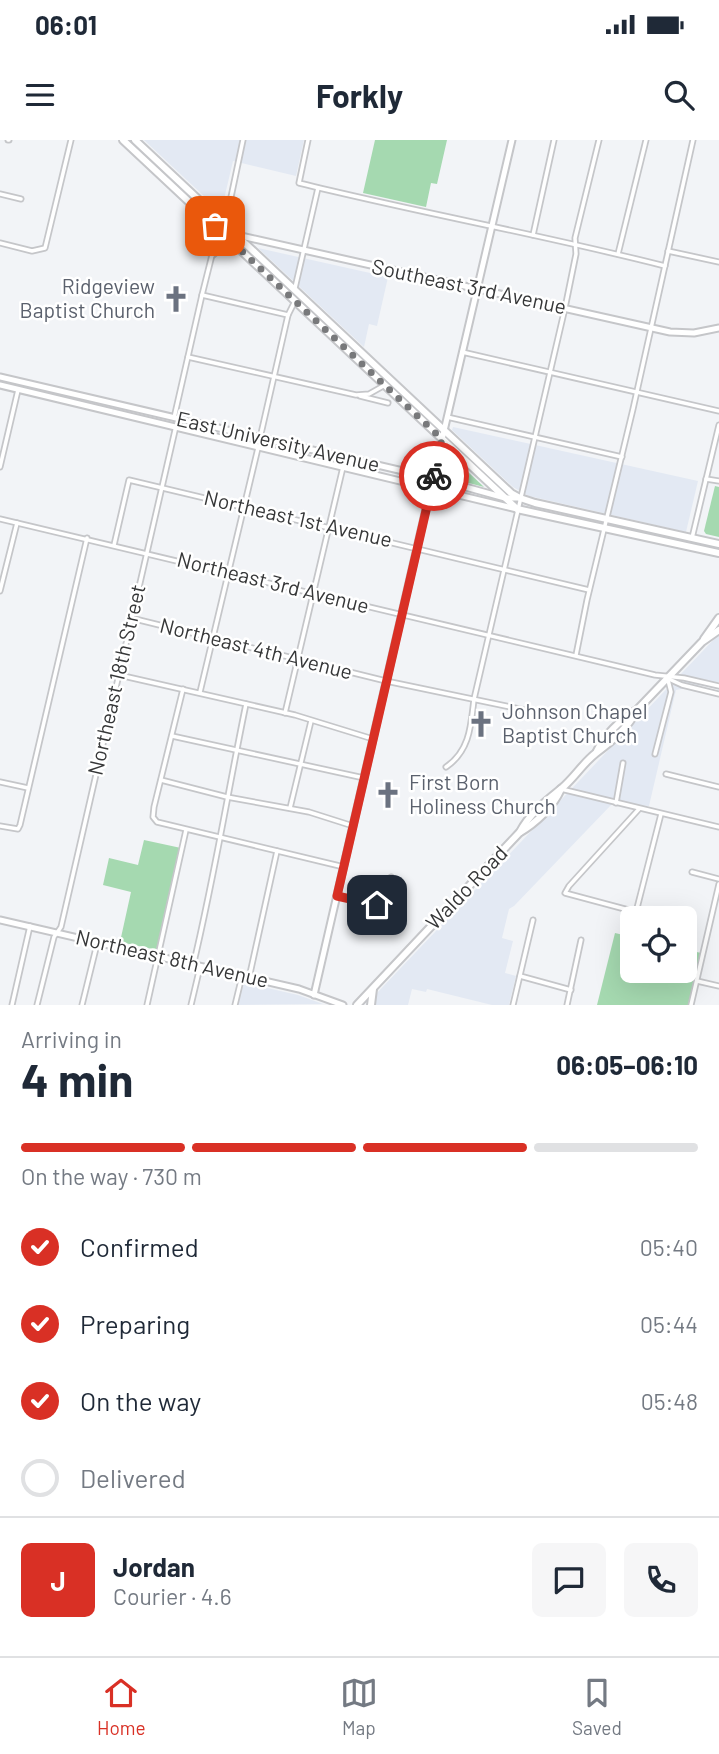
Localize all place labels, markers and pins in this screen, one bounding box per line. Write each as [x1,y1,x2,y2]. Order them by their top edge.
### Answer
pin [185,196,245,256]
place label: Ridgeview Baptist Church [20,273,155,322]
church icon: Ridgeview Baptist Church [161,284,191,314]
place label: Johnson Chapel Baptist Church [502,698,648,747]
church icon: Johnson Chapel Baptist Church [466,709,496,739]
place label: First Born Holiness Church [409,769,556,818]
church icon: First Born Holiness Church [373,780,403,810]
pin [347,875,407,935]

